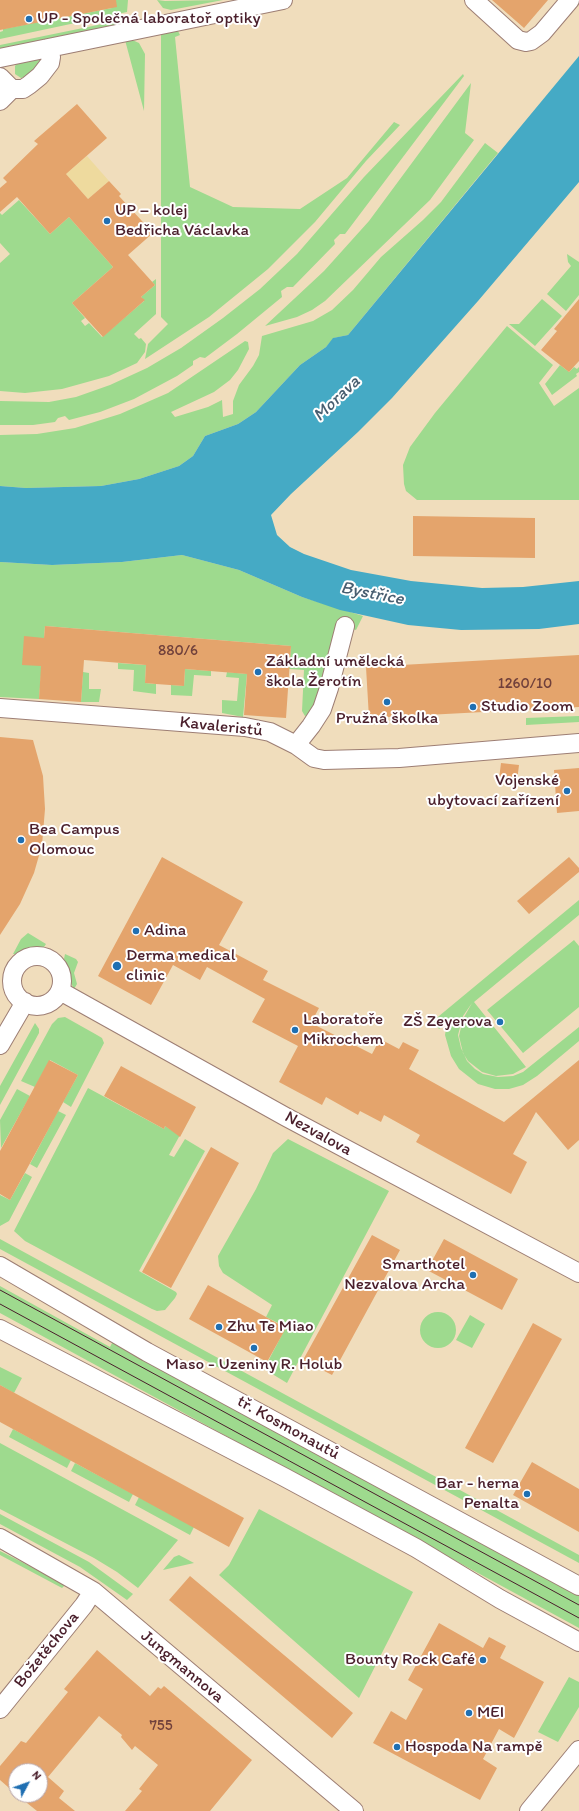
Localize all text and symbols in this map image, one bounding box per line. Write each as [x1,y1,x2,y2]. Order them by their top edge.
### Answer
place label: UP - Společná laboratoř optiky [37,9,260,29]
marker: UP - Společná laboratoř optiky [24,14,34,24]
place label: UP – kolej Bedřicha Václavka [115,201,249,241]
marker: UP – kolej Bedřicha Václavka [102,216,112,226]
water label: Morava [309,371,365,427]
water label: Bystřice [339,577,405,611]
house number: 880/6 [158,642,198,660]
place label: Základní umělecká škola Žerotín [266,652,404,692]
marker: Základní umělecká škola Žerotín [253,667,263,677]
house number: 1260/10 [498,675,552,693]
marker: Pružná školka [382,697,392,707]
place label: Studio Zoom [481,697,574,717]
marker: Studio Zoom [468,702,478,712]
place label: Pružná školka [336,709,438,729]
street label: Kavaleristů [179,713,263,741]
place label: Vojenské ubytovací zařízení [428,771,559,811]
marker: Vojenské ubytovací zařízení [562,786,572,796]
place label: Bea Campus Olomouc [29,820,120,860]
marker: Bea Campus Olomouc [16,835,26,845]
place label: Adina [144,921,186,941]
marker: Adina [131,926,141,936]
place label: Derma medical clinic [126,946,235,986]
marker: Derma medical clinic [111,960,123,972]
place label: Laboratoře Mikrochem [303,1010,384,1050]
place label: ZŠ Zeyerova [403,1012,492,1032]
marker: ZŠ Zeyerova [495,1017,505,1027]
marker: Laboratoře Mikrochem [290,1025,300,1035]
street label: Nezvalova [281,1107,355,1161]
place label: Smarthotel Nezvalova Archa [344,1255,465,1295]
marker: Smarthotel Nezvalova Archa [468,1270,478,1280]
place label: Zhu Te Miao [227,1317,314,1337]
marker: Zhu Te Miao [214,1322,224,1332]
marker: Maso - Uzeniny R. Holub [249,1343,259,1353]
place label: Maso - Uzeniny R. Holub [166,1355,342,1375]
street label: tř. Kosmonautů [233,1391,343,1465]
place label: Bar - herna Penalta [436,1474,519,1514]
marker: Bar - herna Penalta [522,1489,532,1499]
street label: Božetěchova [10,1608,84,1692]
street label: Jungmannova [136,1626,228,1708]
place label: Bounty Rock Café [345,1650,475,1670]
marker: Bounty Rock Café [478,1655,488,1665]
place label: MEI [477,1703,504,1723]
marker: MEI [464,1708,474,1718]
house number: 755 [149,1717,173,1735]
place label: Hospoda Na rampě [405,1737,542,1757]
marker: Hospoda Na rampě [392,1742,402,1752]
north arrow [8,1763,48,1803]
text: N [29,1768,44,1783]

